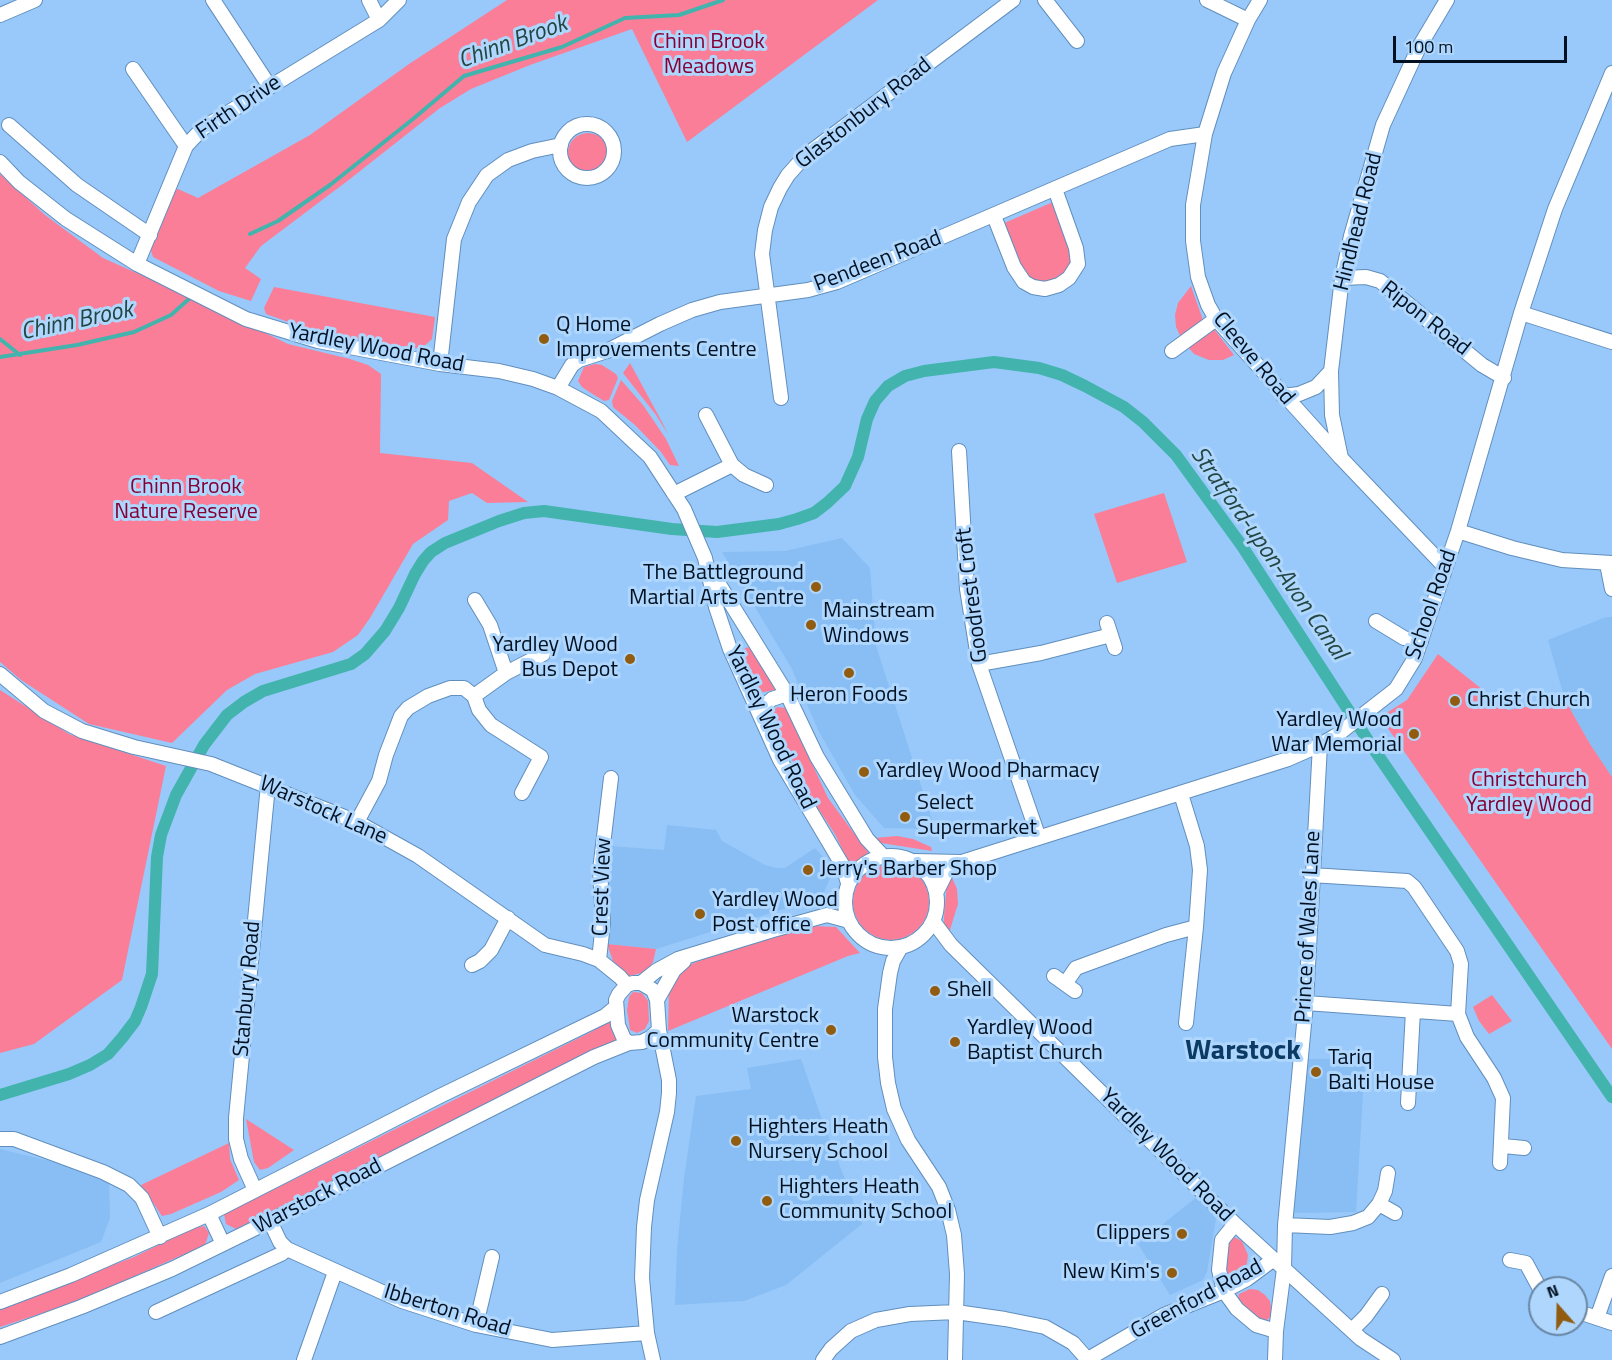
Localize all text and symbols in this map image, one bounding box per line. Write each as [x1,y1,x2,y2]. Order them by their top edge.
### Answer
water label: Chinn Brook [455,10,571,76]
scale bar [1396,24,1570,62]
park label: Chinn Brook Meadows [653,30,765,82]
text: 100 m [1404,33,1453,60]
street label: Glastonbury Road [791,53,937,175]
street label: Firth Drive [192,70,286,146]
street label: Hindhead Road [1329,150,1389,294]
street label: Pendeen Road [811,226,945,298]
street label: Ripon Road [1375,276,1475,362]
water label: Chinn Brook [18,296,136,348]
street label: Cleeve Road [1207,307,1299,411]
place label: Q Home Improvements Centre [556,313,757,364]
street label: Yardley Wood Road [286,319,466,379]
marker: Q Home Improvements Centre [537,332,551,346]
water label: Stratford-upon-Avon Canal [1183,442,1353,666]
park label: Chinn Brook Nature Reserve [114,475,258,526]
street label: Goodrest Croft [952,526,994,664]
street label: School Road [1401,547,1463,663]
place label: The Battleground Martial Arts Centre [629,561,804,612]
marker: The Battleground Martial Arts Centre [809,580,823,594]
place label: Mainstream Windows [823,599,935,650]
marker: Mainstream Windows [804,618,818,632]
place label: Yardley Wood Bus Depot [492,633,618,684]
street label: Yardley Wood Road [719,642,821,814]
marker: Yardley Wood Bus Depot [623,652,637,666]
marker: Heron Foods [842,666,856,680]
place label: Heron Foods [790,683,908,709]
place label: Christ Church [1467,688,1590,714]
marker: Christ Church [1448,694,1462,708]
place label: Yardley Wood War Memorial [1271,708,1402,760]
marker: Yardley Wood War Memorial [1407,727,1421,741]
place label: Yardley Wood Pharmacy [876,759,1100,785]
marker: Yardley Wood Pharmacy [857,765,871,779]
park label: Christchurch Yardley Wood [1466,768,1592,819]
street label: Warstock Lane [255,771,391,851]
place label: Select Supermarket [917,791,1037,842]
marker: Select Supermarket [898,810,912,824]
street label: Prince of Wales Lane [1291,830,1327,1024]
street label: Crest View [588,837,618,937]
place label: Jerry's Barber Shop [820,857,997,883]
marker: Jerry's Barber Shop [801,863,815,877]
place label: Yardley Wood Post office [712,888,838,939]
marker: Yardley Wood Post office [693,907,707,921]
street label: Stanbury Road [229,920,267,1058]
place label: Shell [947,978,992,1004]
marker: Shell [928,984,942,998]
place label: Warstock Community Centre [647,1004,819,1056]
place label: Yardley Wood Baptist Church [967,1016,1103,1068]
marker: Warstock Community Centre [824,1023,838,1037]
marker: Yardley Wood Baptist Church [948,1035,962,1049]
district label: Warstock [1185,1035,1301,1069]
place label: Tariq Balti House [1328,1046,1434,1098]
marker: Tariq Balti House [1309,1065,1323,1079]
street label: Yardley Wood Road [1094,1084,1238,1228]
place label: Highters Heath Nursery School [748,1115,889,1166]
marker: Highters Heath Nursery School [729,1134,743,1148]
street label: Warstock Road [250,1153,386,1241]
place label: Highters Heath Community School [779,1175,952,1226]
marker: Highters Heath Community School [760,1194,774,1208]
place label: Clippers [1096,1221,1170,1247]
marker: Clippers [1175,1227,1189,1241]
street label: Greenford Road [1127,1254,1267,1346]
place label: New Kim's [1062,1260,1160,1286]
marker: New Kim's [1165,1266,1179,1280]
north arrow [1528,1276,1588,1336]
text: N [1543,1278,1562,1304]
street label: Ibberton Road [381,1279,513,1343]

